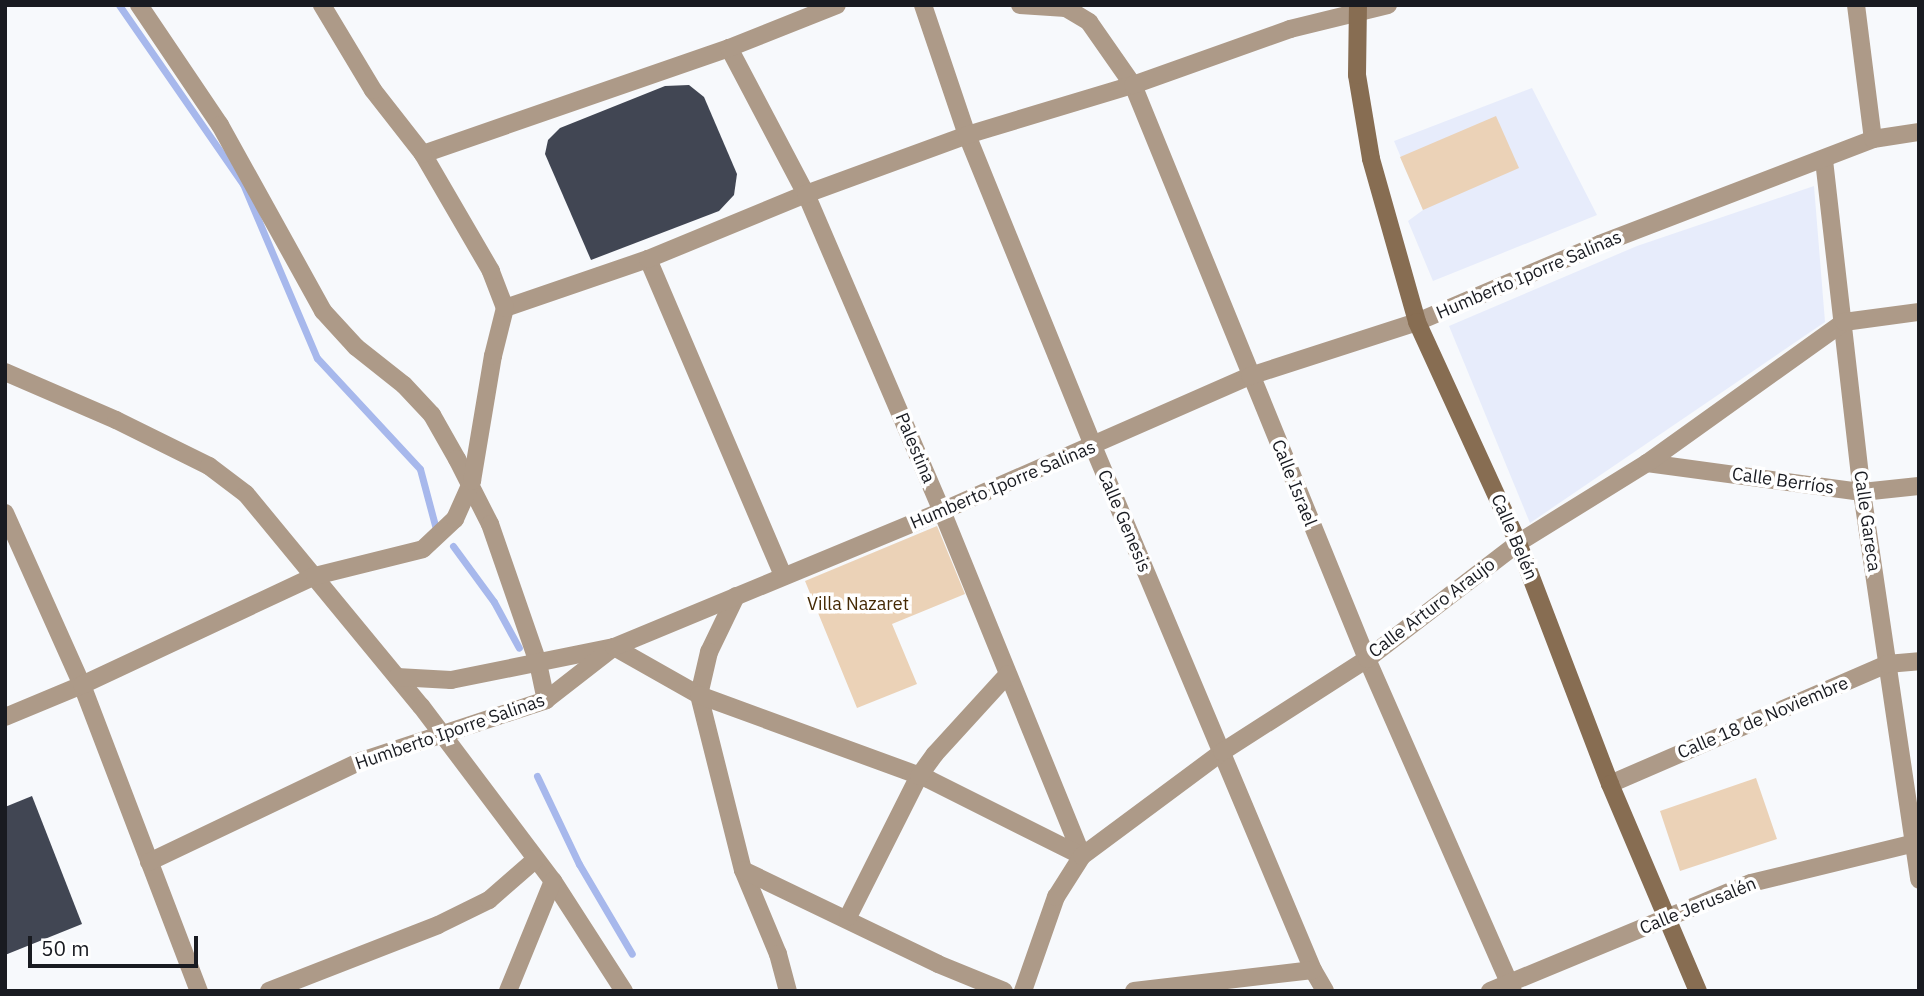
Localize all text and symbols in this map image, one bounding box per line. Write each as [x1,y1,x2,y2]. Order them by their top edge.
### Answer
street label: Humberto Iporre Salinas [1433,226,1625,324]
street label: Palestina [891,410,939,486]
street label: Humberto Iporre Salinas [907,436,1099,534]
street label: Calle Israel [1267,437,1321,529]
street label: Calle Berríos [1731,463,1835,499]
street label: Calle Genesis [1093,467,1155,575]
street label: Calle Gareca [1849,469,1885,573]
street label: Calle Belén [1486,491,1542,583]
street label: Calle Arturo Araujo [1365,553,1499,663]
park label: Villa Nazaret [807,593,909,615]
street label: Calle 18 de Noviembre [1674,672,1852,764]
street label: Humberto Iporre Salinas [352,689,548,775]
street label: Calle Jerusalén [1637,873,1759,939]
scale bar [32,922,201,966]
text: 50 m [41,934,90,962]

